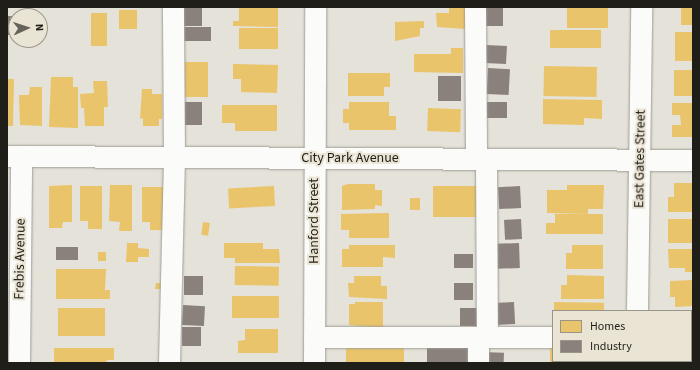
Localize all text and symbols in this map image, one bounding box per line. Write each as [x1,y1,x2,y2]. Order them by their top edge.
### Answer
north arrow [8,8,48,48]
text: N [32,23,47,31]
street label: East Gates Street [631,110,649,208]
street label: City Park Avenue [301,150,399,166]
street label: Hanford Street [306,178,322,264]
street label: Frebis Avenue [11,218,29,300]
legend [552,310,692,362]
text: Homes [590,318,625,335]
text: Industry [590,338,632,355]

